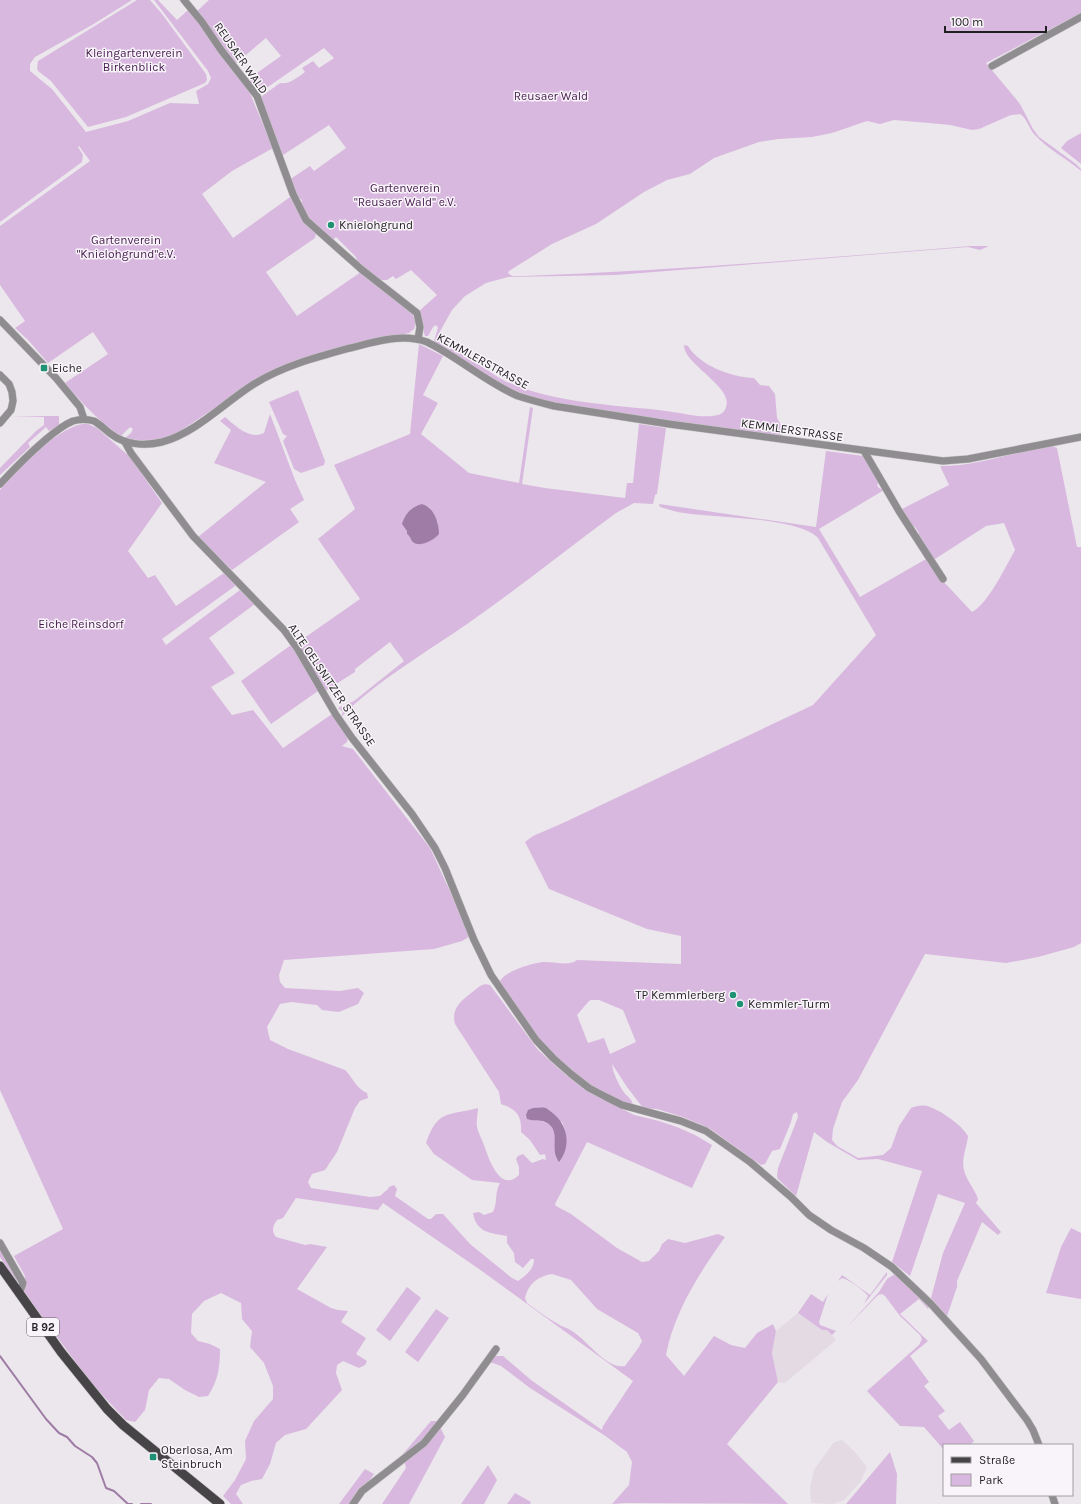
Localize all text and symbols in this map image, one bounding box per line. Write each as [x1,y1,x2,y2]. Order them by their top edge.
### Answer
scale bar [945,8,1046,34]
text: 100 m [951,15,983,29]
street label: REUSAER WALD [211,20,271,96]
park label: Kleingartenverein Birkenblick [86,46,182,74]
park label: Reusaer Wald [514,89,588,103]
park label: Gartenverein "Reusaer Wald" e.V. [354,181,456,209]
place label: Knielohgrund [339,218,413,232]
marker: Knielohgrund [326,220,336,230]
park label: Gartenverein "Knielohgrund"e.V. [77,233,175,261]
street label: KEMMLERSTRASSE [435,330,531,392]
place label: Eiche [52,361,82,375]
marker: Eiche [39,363,49,373]
street label: KEMMLERSTRASSE [740,416,844,444]
park label: Eiche Reinsdorf [38,617,125,631]
street label: ALTE OELSNITZER STRASSE [286,621,378,749]
place label: TP Kemmlerberg [636,988,725,1002]
marker: TP Kemmlerberg [728,990,738,1000]
place label: Kemmler-Turm [748,997,830,1011]
marker: Kemmler-Turm [735,999,745,1009]
road number: B 92 [27,1318,59,1336]
place label: Oberlosa, Am Steinbruch [161,1443,233,1471]
legend [943,1444,1073,1496]
marker: Oberlosa, Am Steinbruch [148,1452,158,1462]
text: Straße [979,1453,1015,1467]
text: Park [979,1473,1004,1487]

